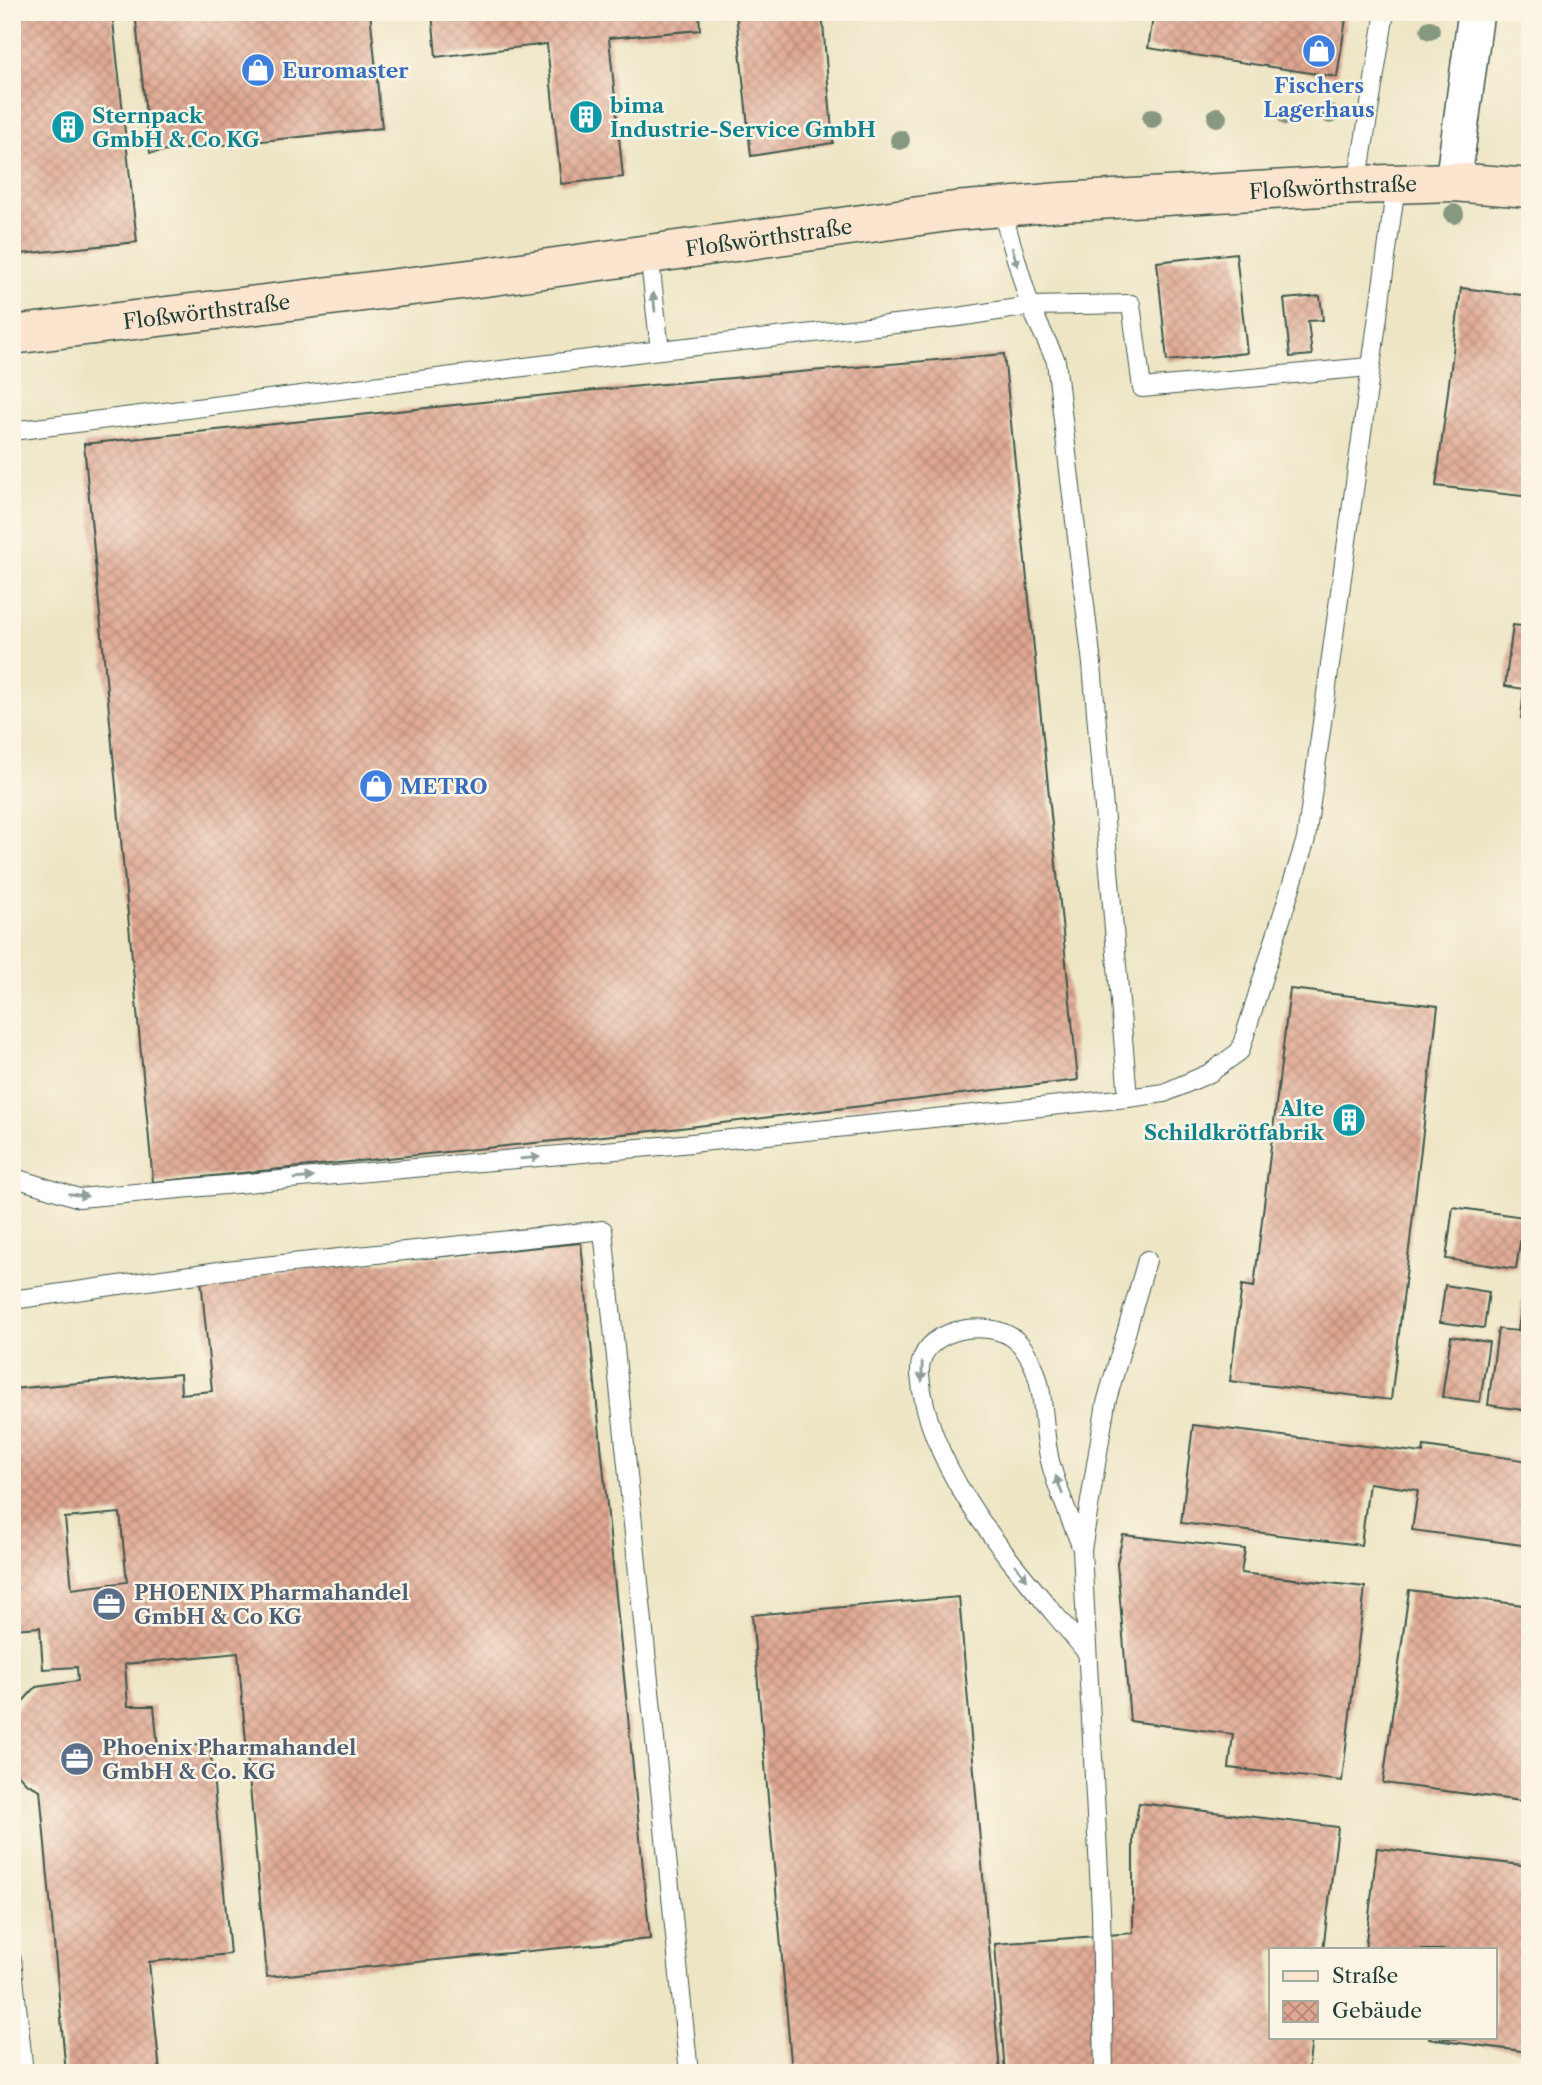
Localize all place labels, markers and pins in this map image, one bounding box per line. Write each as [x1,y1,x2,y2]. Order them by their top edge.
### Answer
shop icon: Fischers Lagerhaus [1300,32,1338,70]
shop icon: Euromaster [239,51,277,89]
place label: Euromaster [282,58,409,83]
place label: Fischers Lagerhaus [1263,73,1375,122]
place label: bima Industrie-Service GmbH [609,93,876,142]
building icon: bima Industrie-Service GmbH [567,98,605,136]
place label: Sternpack GmbH & Co KG [92,103,260,152]
building icon: Sternpack GmbH & Co KG [49,108,87,146]
shop icon: METRO [357,767,395,805]
place label: METRO [400,774,488,799]
place label: Alte Schildkrötfabrik [1144,1096,1325,1145]
building icon: Alte Schildkrötfabrik [1330,1101,1368,1139]
place label: PHOENIX Pharmahandel GmbH & Co KG [134,1580,409,1629]
office icon: PHOENIX Pharmahandel GmbH & Co KG [90,1585,128,1623]
place label: Phoenix Pharmahandel GmbH & Co. KG [102,1735,356,1784]
office icon: Phoenix Pharmahandel GmbH & Co. KG [58,1740,96,1778]

